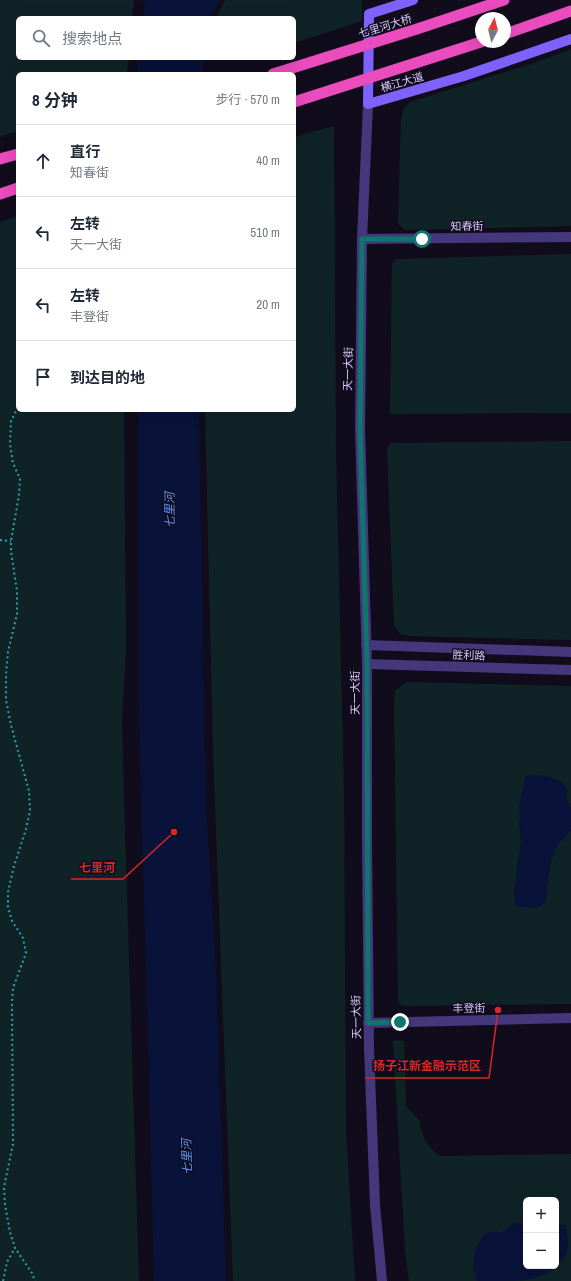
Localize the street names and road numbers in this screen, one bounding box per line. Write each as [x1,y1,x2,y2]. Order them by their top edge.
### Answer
street label: 七里河大桥 [357,11,413,41]
street label: 横江大道 [379,69,425,95]
street label: 知春街 [450,219,484,233]
street label: 天一大街 [341,347,355,391]
street label: 胜利路 [452,647,486,663]
street label: 天一大街 [348,671,362,715]
street label: 天一大街 [349,995,363,1039]
street label: 丰登街 [452,1001,486,1015]

